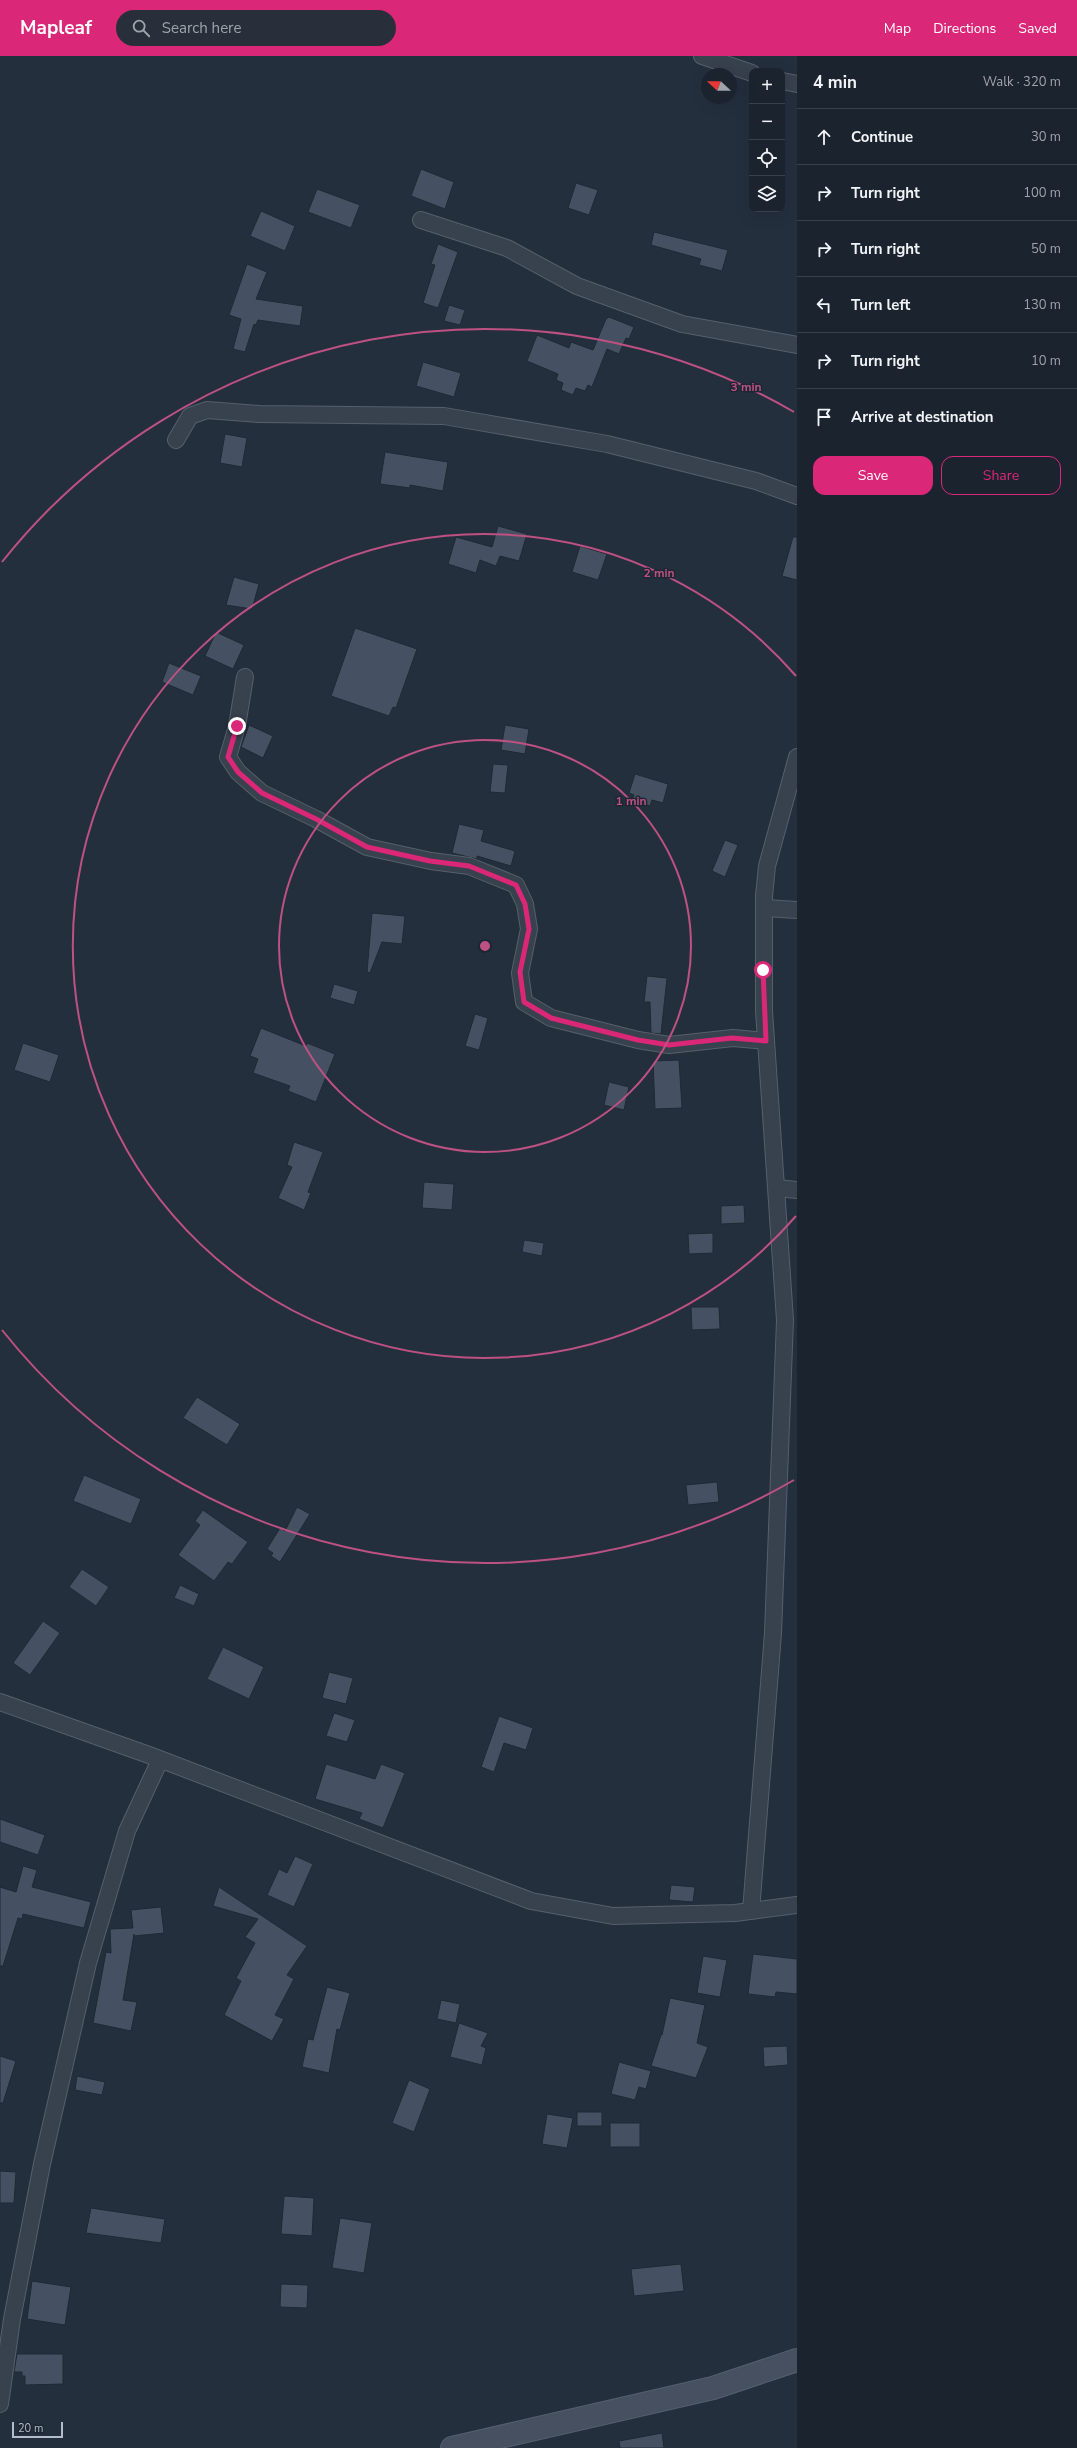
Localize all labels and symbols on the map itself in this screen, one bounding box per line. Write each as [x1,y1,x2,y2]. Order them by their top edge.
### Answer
north arrow [701,68,737,104]
text: 3 min [730,379,762,395]
text: 2 min [643,565,675,581]
route end [228,717,246,735]
text: 1 min [615,793,647,809]
centre of rings [478,939,492,953]
route start [754,961,772,979]
scale bar [12,2420,63,2439]

